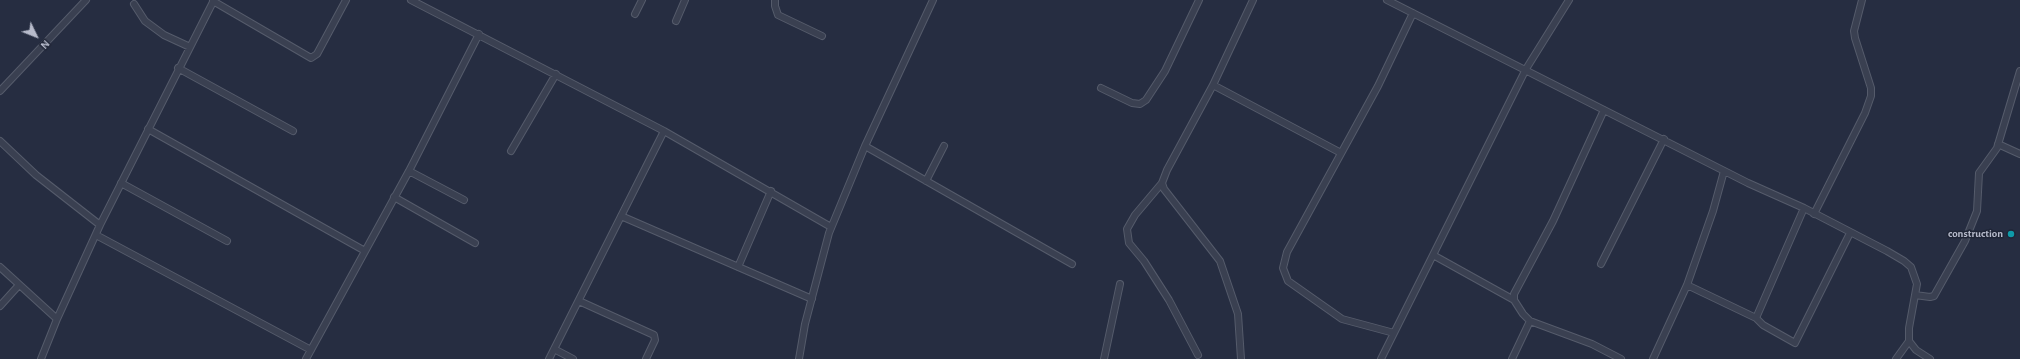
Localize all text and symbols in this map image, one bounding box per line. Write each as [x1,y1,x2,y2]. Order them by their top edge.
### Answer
north arrow [16,16,56,56]
text: N [39,38,52,51]
place label: construction [1948,227,2003,241]
marker: construction [2006,229,2016,239]

